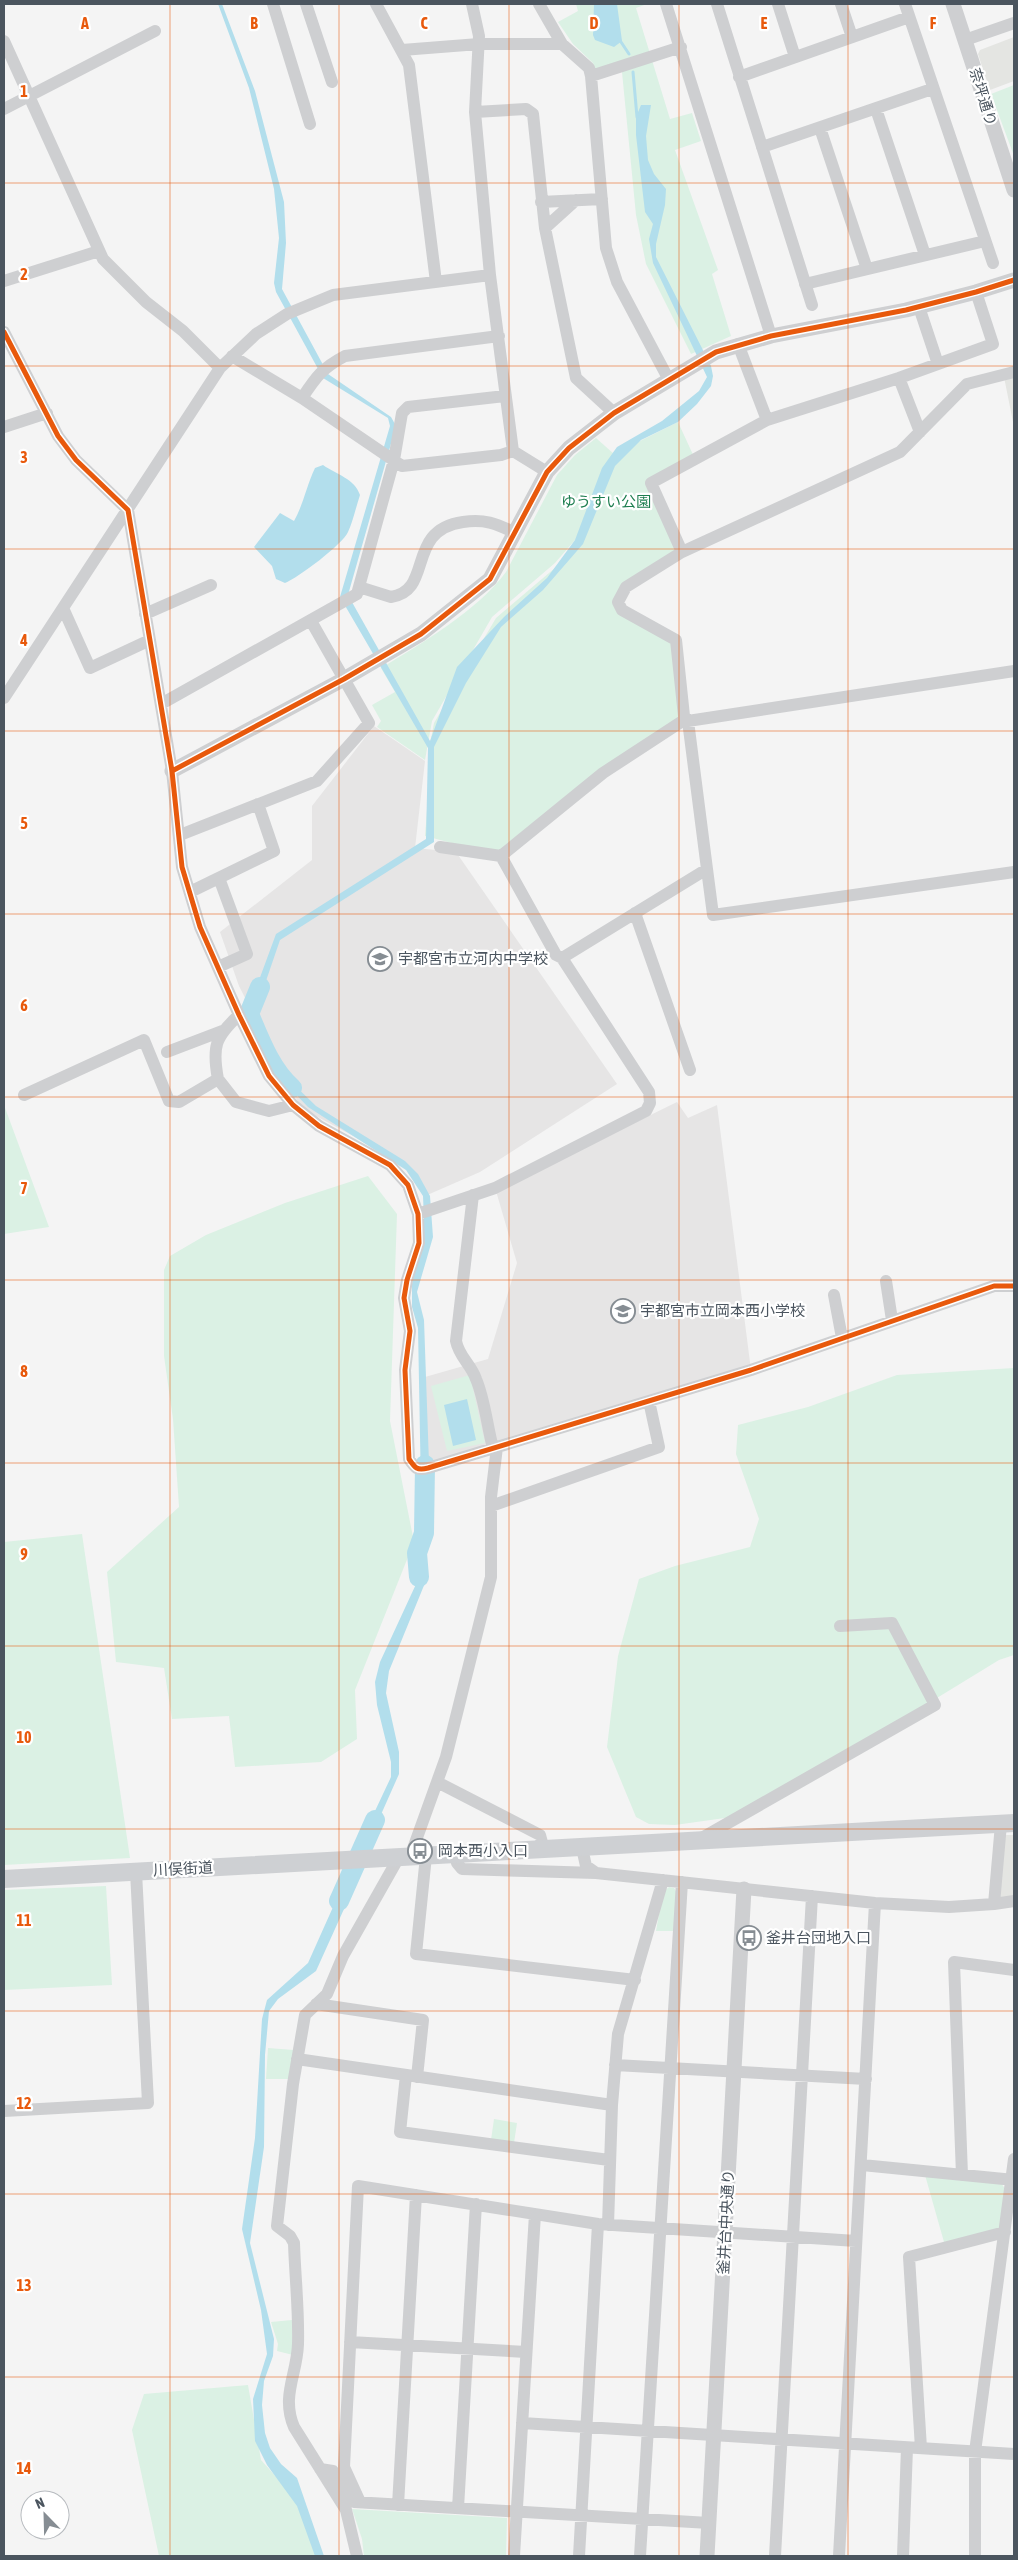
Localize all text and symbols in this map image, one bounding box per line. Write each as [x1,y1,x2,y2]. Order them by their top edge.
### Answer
text: A [80,14,89,32]
text: B [250,14,258,32]
text: C [420,14,428,32]
text: D [590,14,599,32]
text: E [761,14,768,32]
text: F [930,14,937,32]
street label: 奈坪通り [967,66,1000,128]
text: 1 [20,82,28,100]
text: 2 [20,265,28,283]
text: 3 [20,448,28,466]
park label: ゆうすい公園 [561,493,651,510]
text: 4 [19,631,28,649]
text: 5 [20,814,28,832]
school or university icon: 宇都宮市立河内中学校 [367,946,393,972]
place label: 宇都宮市立河内中学校 [398,950,548,967]
text: 6 [20,996,28,1014]
text: 7 [20,1179,28,1197]
school or university icon: 宇都宮市立岡本西小学校 [610,1298,636,1324]
place label: 宇都宮市立岡本西小学校 [640,1302,805,1319]
text: 8 [20,1362,28,1380]
text: 9 [20,1545,28,1563]
text: 10 [16,1728,32,1746]
bus stop icon: 岡本西小入口 [407,1838,433,1864]
place label: 岡本西小入口 [438,1842,528,1859]
street label: 川俣街道 [153,1858,213,1879]
text: 11 [16,1911,32,1929]
bus stop icon: 釜井台団地入口 [736,1925,762,1951]
place label: 釜井台団地入口 [766,1929,871,1946]
text: 12 [16,2094,32,2112]
street label: 釜井台中央通り [714,2169,737,2275]
text: 13 [16,2276,32,2294]
text: 14 [16,2459,32,2477]
north arrow [20,2490,70,2540]
text: N [33,2494,47,2512]

